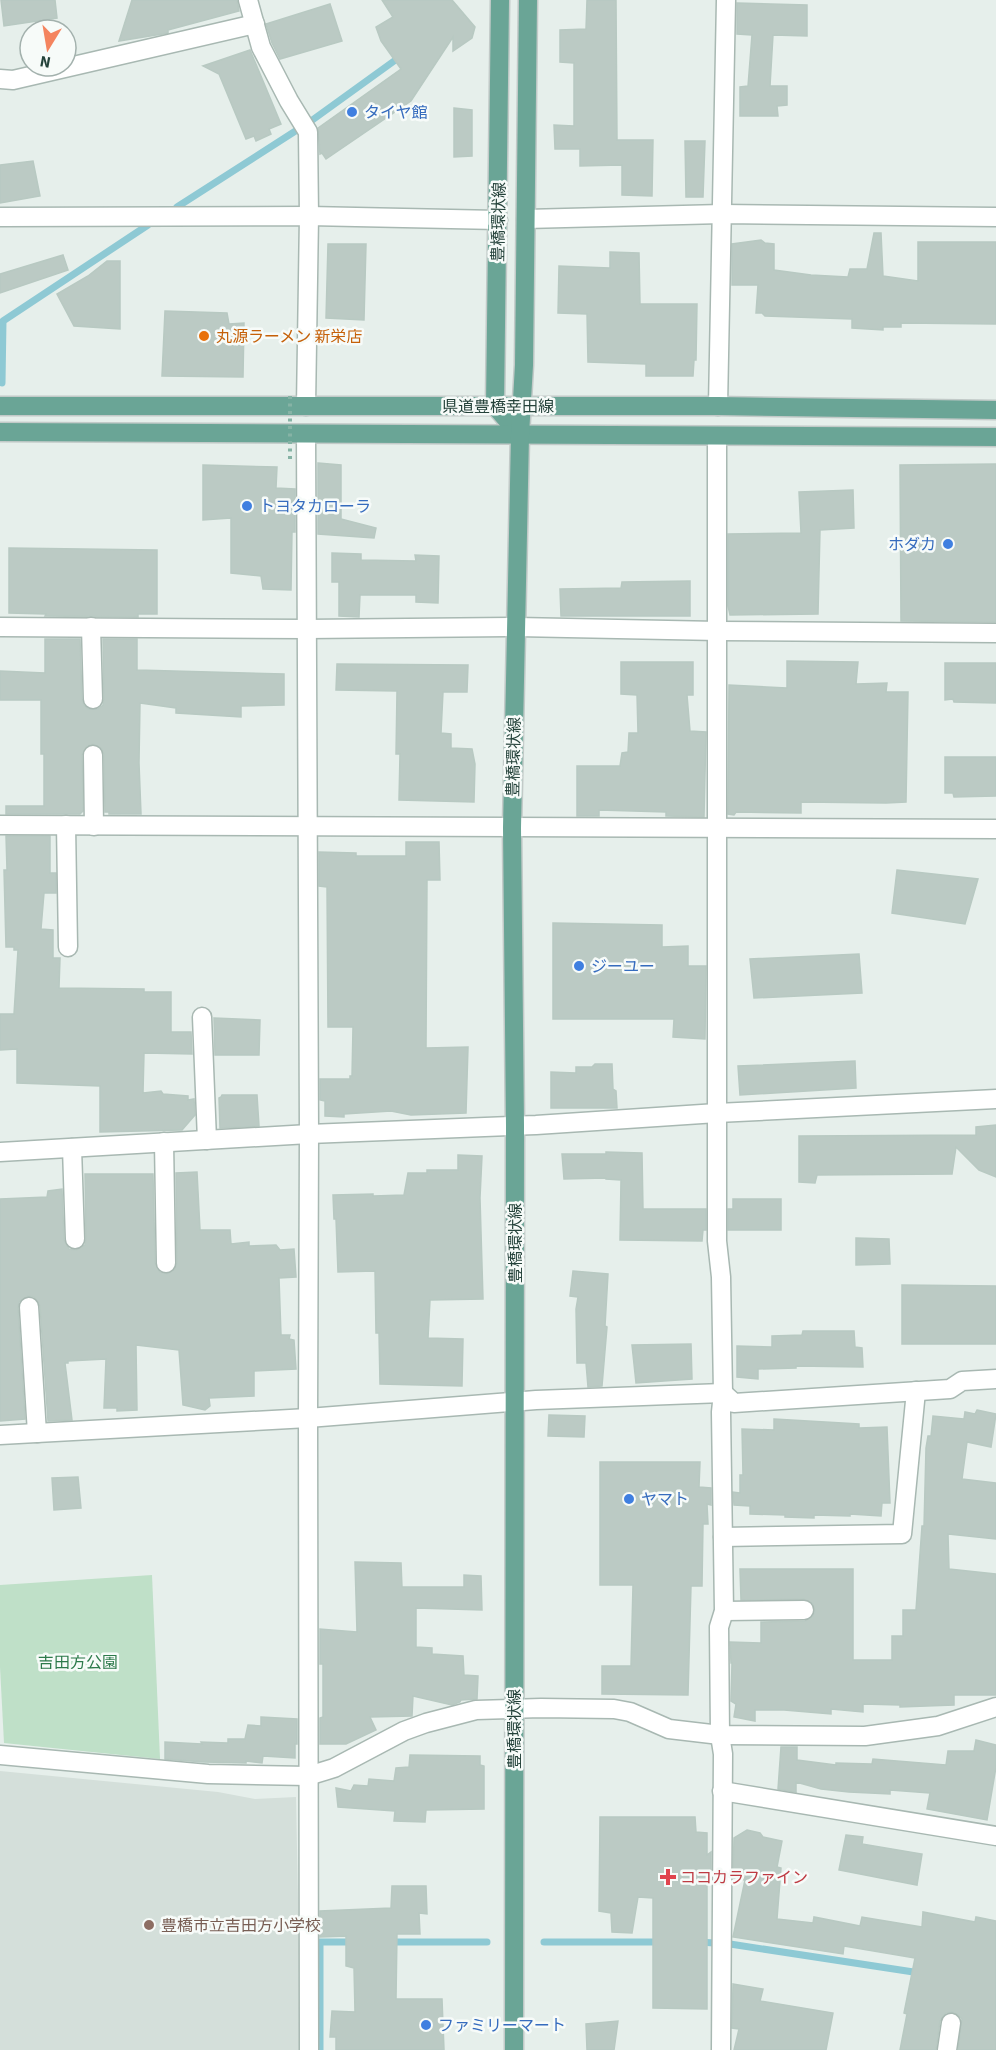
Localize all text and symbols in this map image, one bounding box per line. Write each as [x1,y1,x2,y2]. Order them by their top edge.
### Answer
north arrow [18,18,78,78]
text: N [38,50,53,74]
place label: タイヤ館 [364,102,428,124]
marker: タイヤ館 [345,105,359,119]
street label: 豊橋環状線 [487,182,511,262]
place label: 丸源ラーメン 新栄店 [216,326,363,348]
marker: 丸源ラーメン 新栄店 [197,329,211,343]
street label: 県道豊橋幸田線 [442,396,554,418]
place label: トヨタカローラ [259,496,371,518]
marker: トヨタカローラ [240,499,254,513]
place label: ホダカ [888,534,936,556]
marker: ホダカ [941,537,955,551]
street label: 豊橋環状線 [502,717,526,797]
place label: ジーユー [591,956,655,978]
marker: ジーユー [572,959,586,973]
street label: 豊橋環状線 [505,1203,527,1283]
place label: ヤマト [641,1489,689,1511]
marker: ヤマト [622,1492,636,1506]
park label: 吉田方公園 [38,1652,118,1674]
street label: 豊橋環状線 [504,1689,526,1769]
place label: ココカラファイン [680,1867,808,1889]
marker: ココカラファイン [661,1870,675,1884]
place label: 豊橋市立吉田方小学校 [161,1915,321,1937]
marker: 豊橋市立吉田方小学校 [142,1918,156,1932]
place label: ファミリーマート [438,2015,566,2037]
marker: ファミリーマート [419,2018,433,2032]

